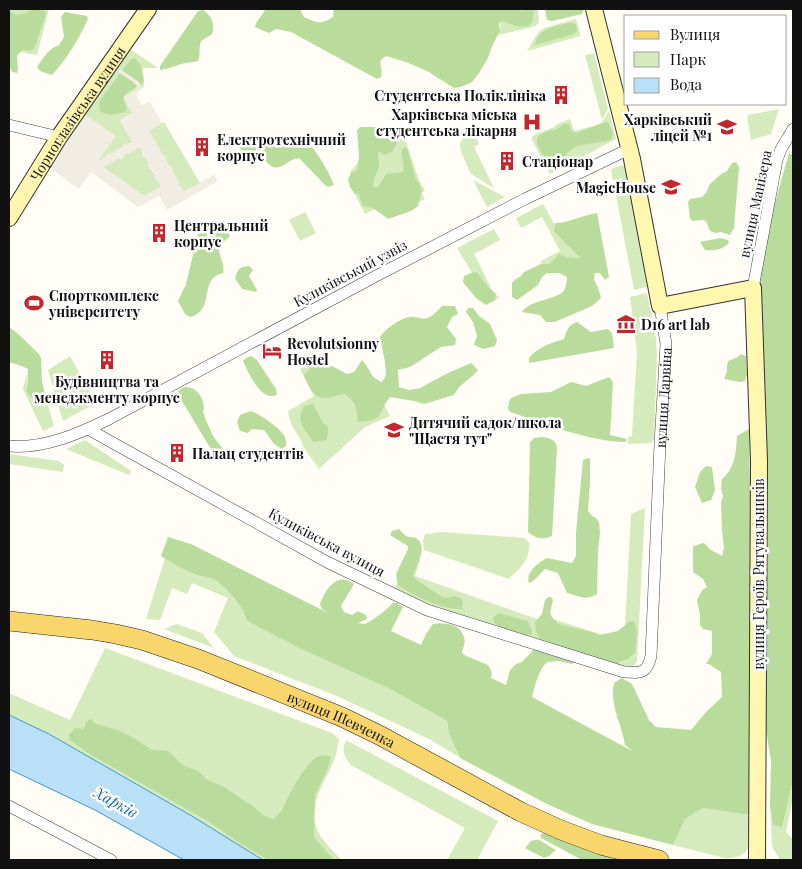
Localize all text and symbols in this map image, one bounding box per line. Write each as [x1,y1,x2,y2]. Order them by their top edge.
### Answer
legend [624,15,787,105]
text: Вулиця [670,24,720,44]
street label: Чорноглазівська вулиця [25,42,129,184]
text: Парк [670,49,706,69]
text: Вода [670,74,703,94]
building icon: Студентська Поліклініка [550,84,572,106]
place label: Студентська Поліклініка [374,86,547,105]
place label: Харківська міська студентська лікарня [376,105,518,140]
place label: Харківський ліцей №1 [624,110,712,145]
hospital icon: Харківська міська студентська лікарня [521,111,543,133]
school or university icon: Харківський ліцей №1 [716,116,738,138]
place label: Електротехнічний корпус [217,130,346,165]
building icon: Електротехнічний корпус [191,136,213,158]
street label: вулиця Манізера [734,148,776,260]
building icon: Стаціонар [496,150,518,172]
place label: Стаціонар [522,152,593,171]
school or university icon: MagicHouse [660,176,682,198]
place label: MagicHouse [576,178,656,197]
place label: Центральний корпус [174,216,268,251]
building icon: Центральний корпус [148,222,170,244]
street label: Куликівський узвіз [290,235,410,311]
place label: Спорткомплекс університету [48,286,159,321]
sports icon: Спорткомплекс університету [23,292,45,314]
museum icon: D16 art lab [615,313,637,335]
place label: D16 art lab [641,315,710,334]
place label: Revolutsionny Hostel [287,334,380,369]
hotel icon: Revolutsionny Hostel [261,340,283,362]
street label: вулиця Дарвіна [650,347,675,448]
building icon: Будівництва та менеджменту корпус [96,349,118,371]
place label: Будівництва та менеджменту корпус [34,372,180,407]
place label: Дитячий садок/школа "Щастя тут" [409,413,562,448]
school or university icon: Дитячий садок/школа "Щастя тут" [383,419,405,441]
building icon: Палац студентів [166,442,188,464]
place label: Палац студентів [192,444,304,463]
street label: вулиця Героїв Рятувальників [749,478,768,670]
street label: Куликівська вулиця [265,503,389,581]
street label: вулиця Шевченка [285,686,399,751]
water label: Харків [90,781,141,822]

